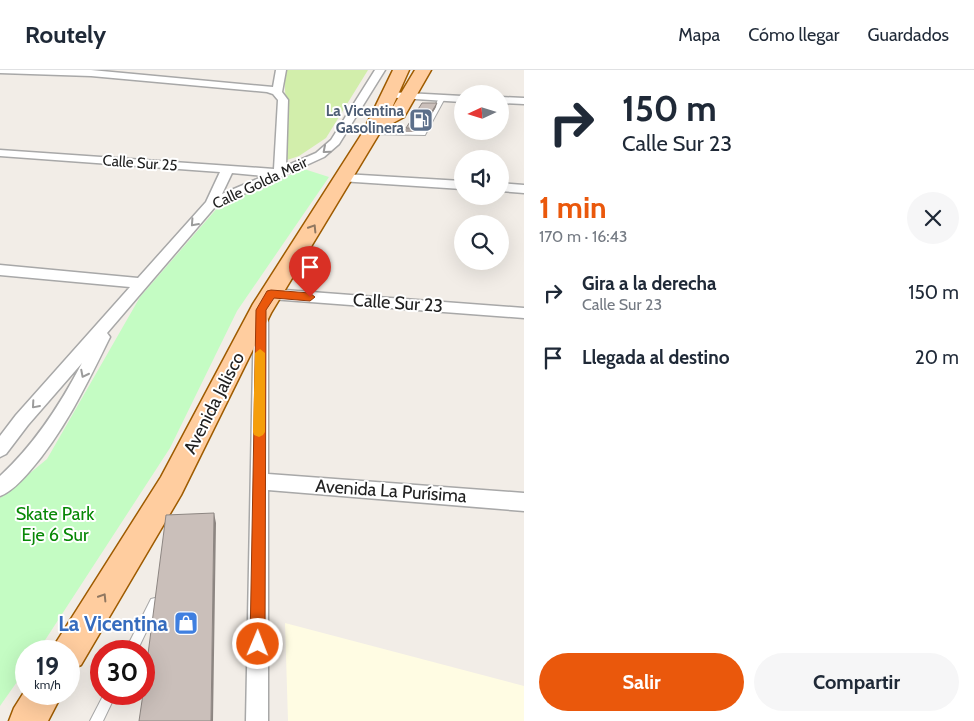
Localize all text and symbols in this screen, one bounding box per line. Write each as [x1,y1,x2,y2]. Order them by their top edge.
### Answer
text: Routely [25,20,106,49]
text: Mapa [678,24,720,46]
text: Cómo llegar [748,24,840,46]
text: Guardados [868,24,949,46]
north arrow [454,85,509,140]
map controls [454,85,509,270]
text: 150 m [622,87,717,130]
icon: right [539,90,604,155]
place label: La Vicentina Gasolinera [326,102,405,137]
fuel station icon: La Vicentina Gasolinera [408,107,434,133]
text: Calle Sur 23 [622,130,732,157]
one-way arrow [322,144,331,153]
button: sound [454,150,509,205]
street label: Calle Sur 25 [102,151,178,175]
street label: Calle Golda Meir [210,153,311,213]
text: 1 min [539,189,607,226]
button: close [907,192,959,244]
button: search [454,215,509,270]
one-way arrow [191,218,200,227]
one-way arrow [307,224,316,233]
text: 170 m · 16:43 [539,227,627,246]
pin [289,246,331,297]
icon: arrive [296,253,324,281]
text: Gira a la derecha [582,272,717,295]
icon: right [539,279,567,307]
text: 150 m [908,281,959,304]
street label: Calle Sur 23 [352,289,444,317]
text: Calle Sur 23 [582,295,662,314]
icon: arrive [539,344,567,372]
text: Llegada al destino [582,346,729,369]
text: 20 m [915,346,959,369]
street label: Avenida Jalisco [179,348,249,458]
one-way arrow [80,369,90,378]
one-way arrow [32,399,41,408]
street label: Avenida La Purísima [315,475,468,507]
park label: Skate Park Eje 6 Sur [16,503,95,546]
one-way arrow [97,593,107,602]
shop icon: La Vicentina [173,610,199,636]
place label: La Vicentina [58,611,169,636]
position arrow [231,617,283,669]
speed limit sign: 30 [90,640,155,705]
text: 19 [36,651,59,681]
button: Salir [539,653,744,711]
button: Compartir [754,653,959,711]
text: km/h [34,677,61,692]

